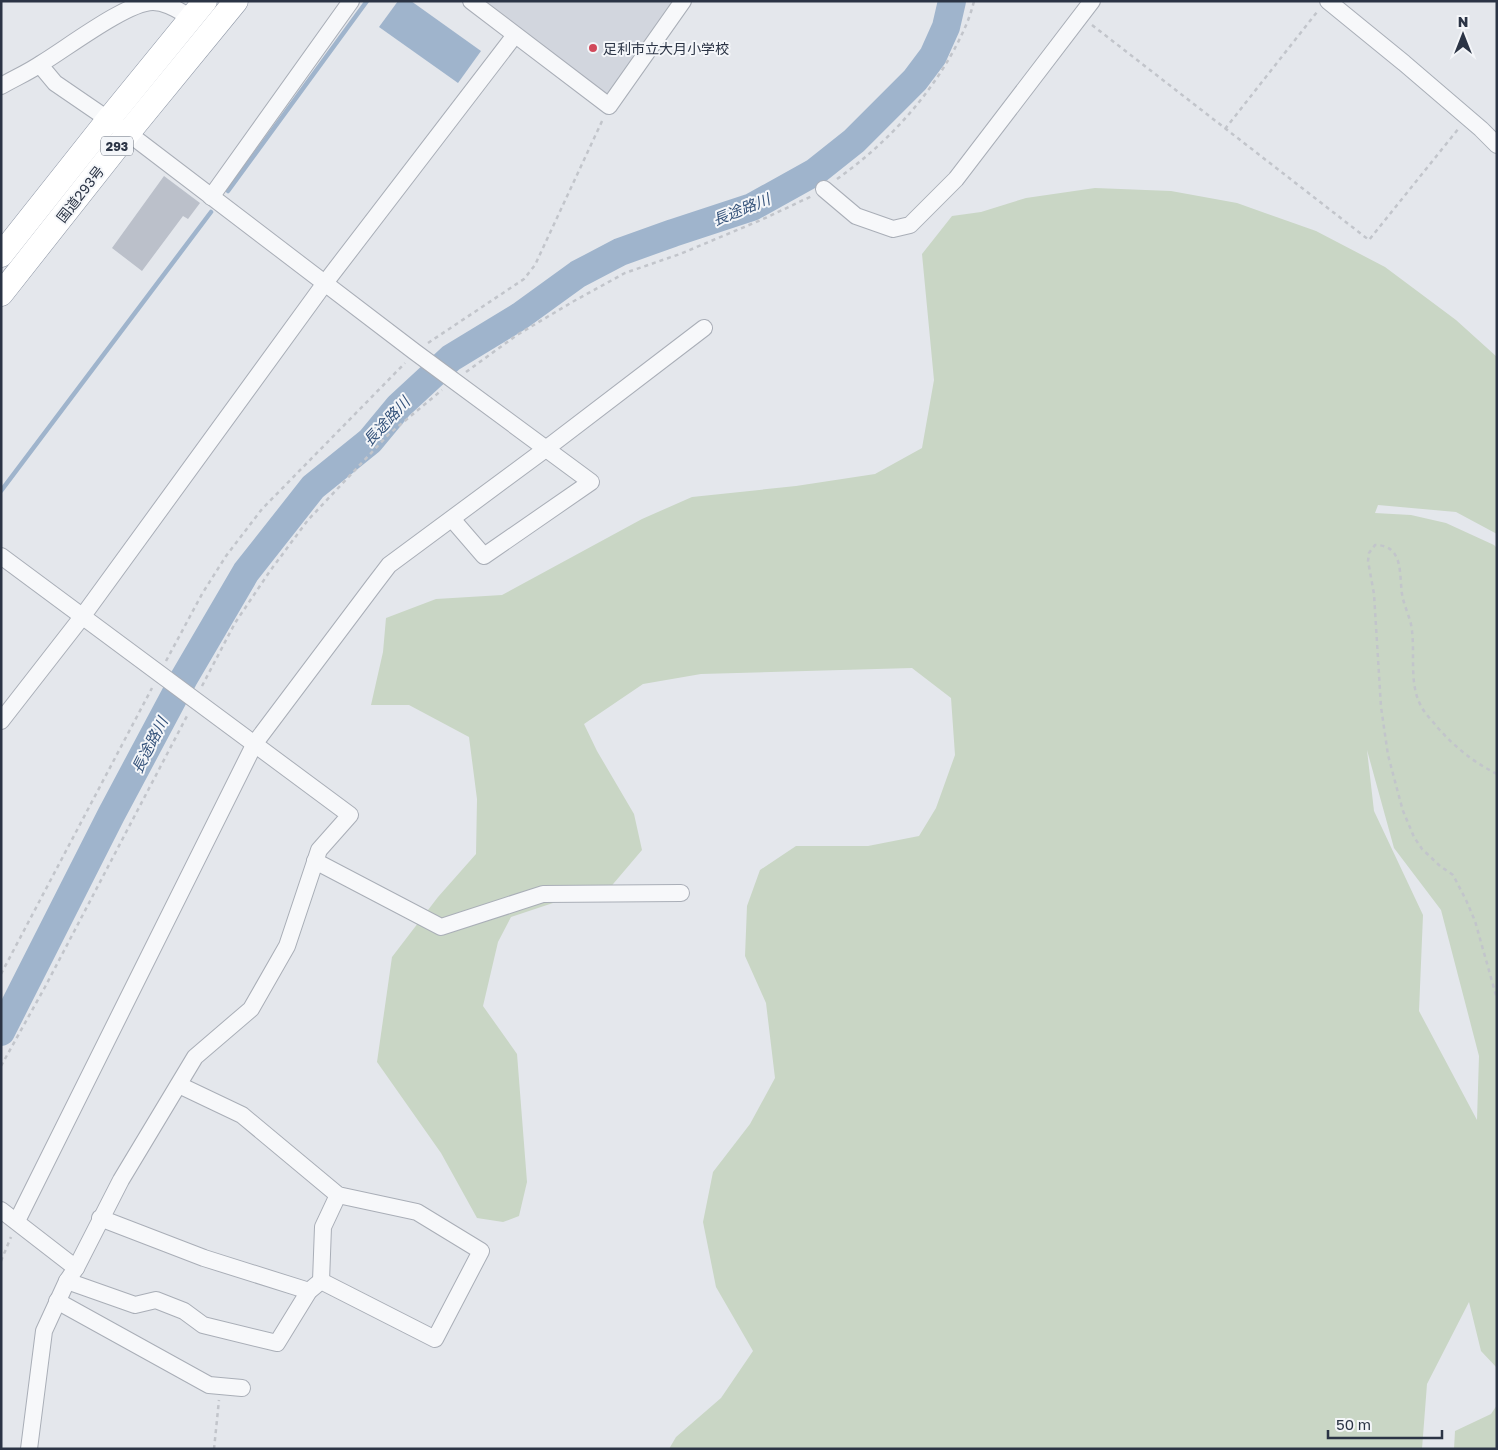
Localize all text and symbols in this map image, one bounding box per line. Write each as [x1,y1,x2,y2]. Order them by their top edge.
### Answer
north arrow [1438,10,1488,60]
text: N [1458,13,1468,30]
place label: 足利市立大月小学校 [603,40,729,57]
marker: 足利市立大月小学校 [587,42,599,54]
road number: 293 [101,136,133,156]
street label: 国道293号 [53,162,107,226]
water label: 長途路川 [710,189,774,229]
water label: 長途路川 [359,391,414,449]
water label: 長途路川 [127,712,172,776]
scale bar [1328,1408,1442,1440]
text: 50 m [1336,1415,1371,1433]

